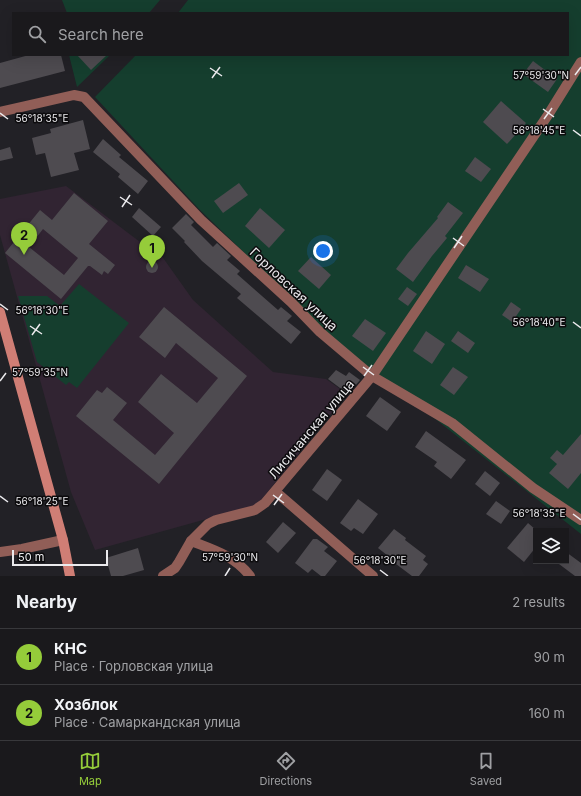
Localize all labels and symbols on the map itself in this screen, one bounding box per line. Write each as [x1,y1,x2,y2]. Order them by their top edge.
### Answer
text: 57°59'30"N [513,69,569,81]
text: 56°18'35"E [15,112,69,124]
text: 56°18'45"E [513,124,565,136]
pin: 2 [11,222,37,255]
pin: 1 [139,235,165,268]
your location [313,241,333,261]
street label: Горловская улица [247,244,341,334]
text: 56°18'30"E [15,304,69,316]
text: 56°18'40"E [513,316,565,328]
text: 57°59'35"N [12,366,68,378]
street label: Лисичанская улица [265,376,357,482]
text: 56°18'25"E [16,495,68,507]
text: 56°18'35"E [512,507,566,519]
scale bar [12,548,108,567]
text: 57°59'30"N [202,551,258,563]
text: 56°18'30"E [353,554,407,566]

